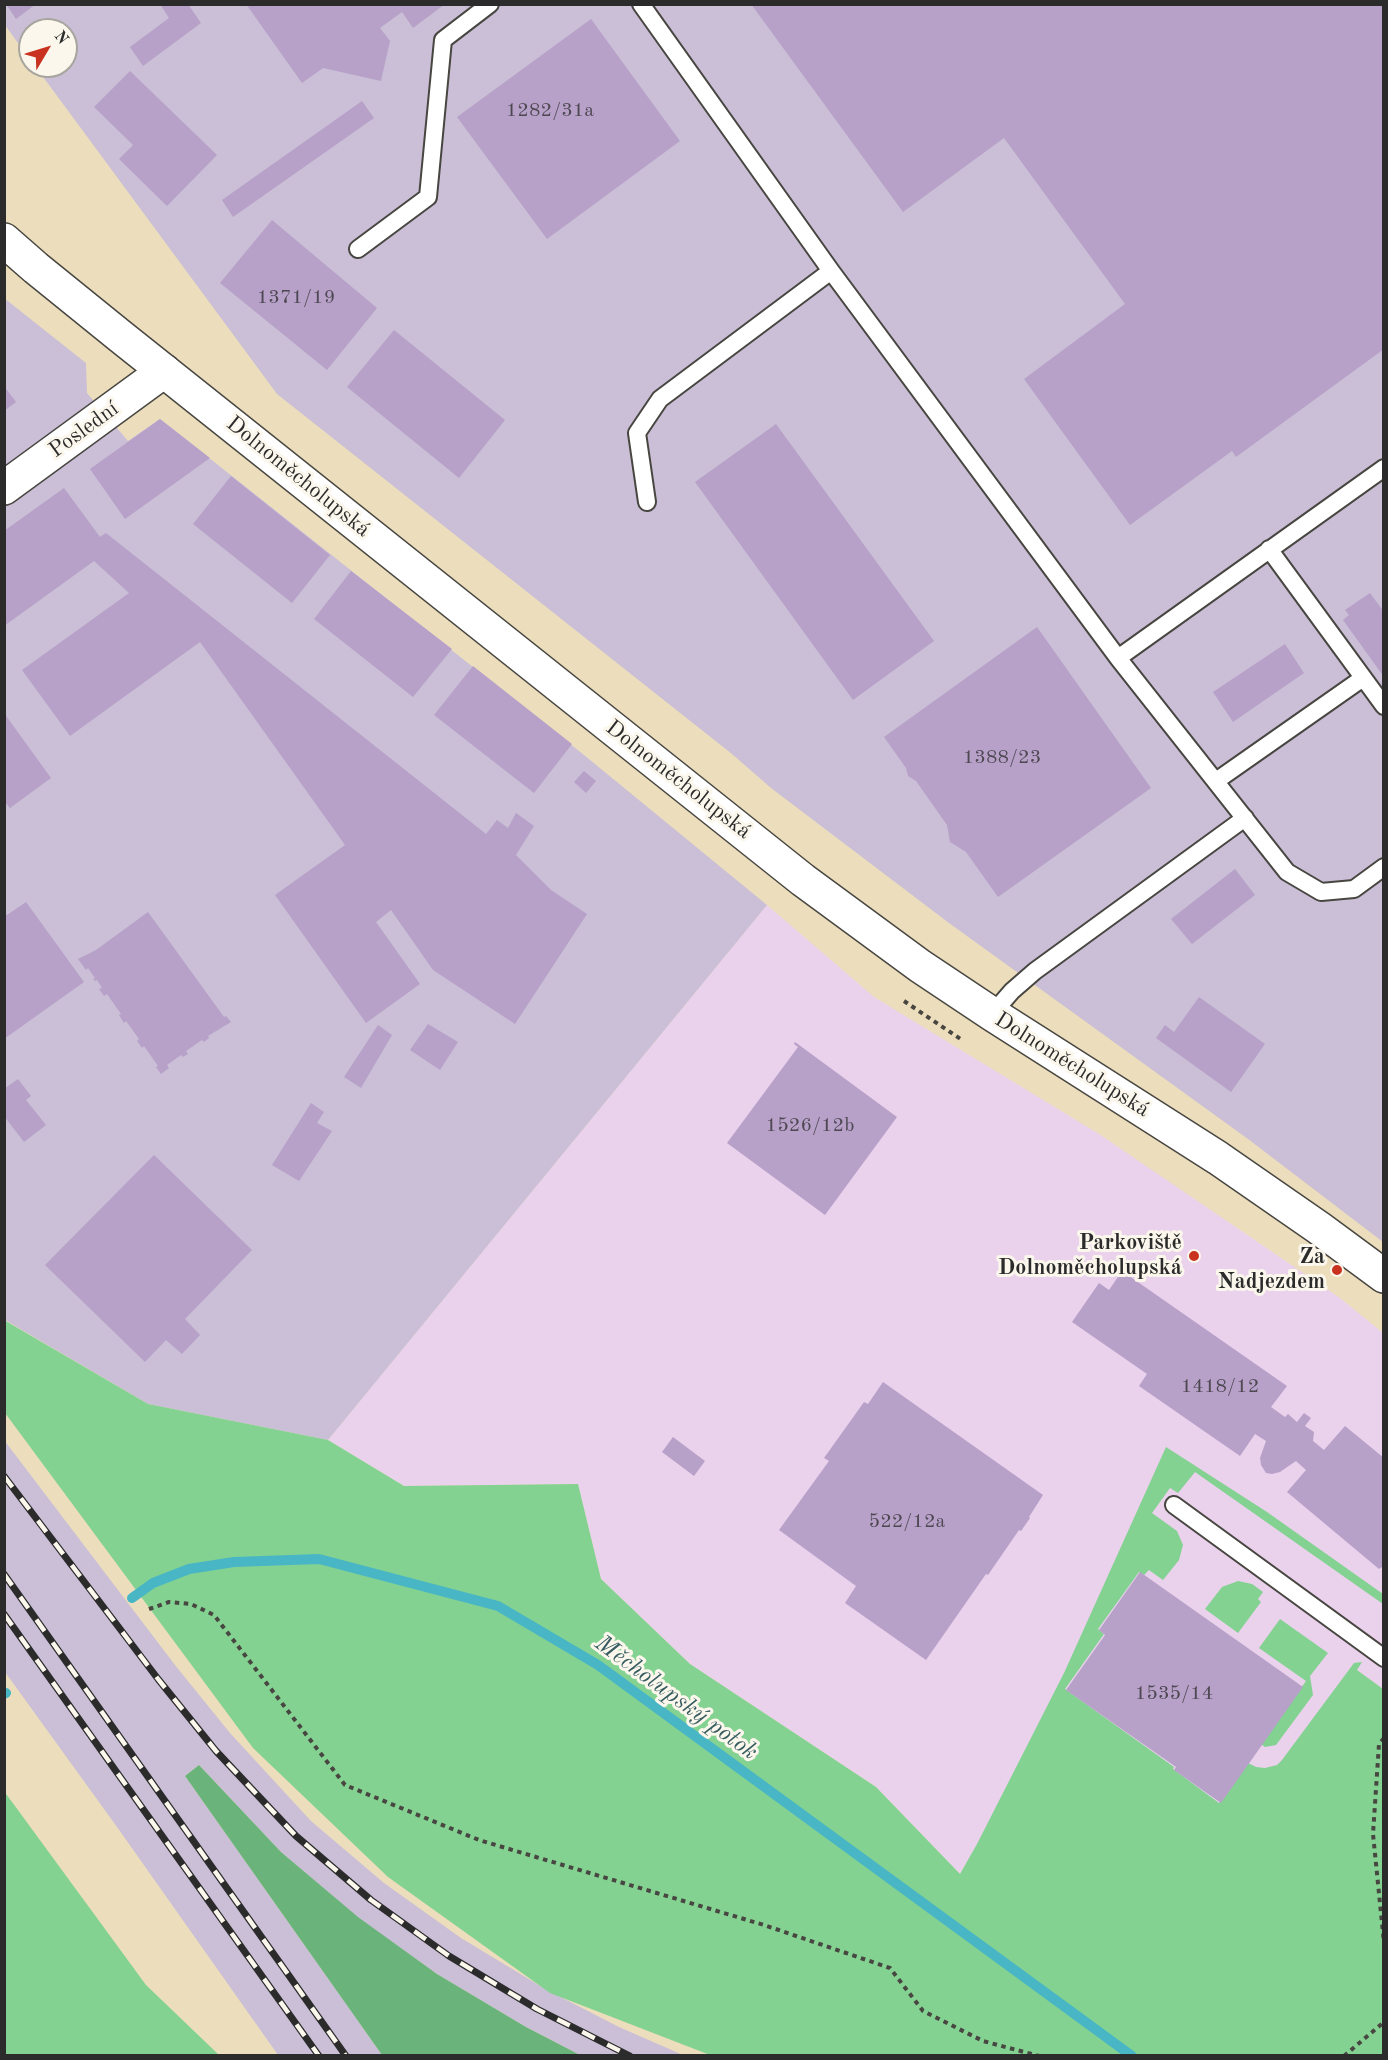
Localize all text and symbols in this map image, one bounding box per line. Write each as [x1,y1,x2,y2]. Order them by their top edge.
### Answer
north arrow [18,18,78,78]
text: N [51,28,71,48]
house number: 1282/31a [506,99,594,123]
house number: 1371/19 [257,286,335,310]
street label: Poslední [44,396,124,464]
street label: Dolnoměcholupská [221,411,375,543]
street label: Dolnoměcholupská [600,715,756,845]
house number: 1388/23 [963,746,1041,770]
street label: Dolnoměcholupská [990,1007,1154,1123]
house number: 1526/12b [766,1114,854,1138]
place label: Parkoviště Dolnoměcholupská [998,1230,1182,1282]
place label: Za Nadjezdem [1218,1244,1325,1296]
marker: Parkoviště Dolnoměcholupská [1187,1249,1201,1263]
marker: Za Nadjezdem [1330,1263,1344,1277]
house number: 1418/12 [1181,1375,1259,1399]
house number: 522/12a [869,1510,945,1534]
water label: Měcholupský potok [589,1629,763,1767]
house number: 1535/14 [1135,1682,1213,1706]

